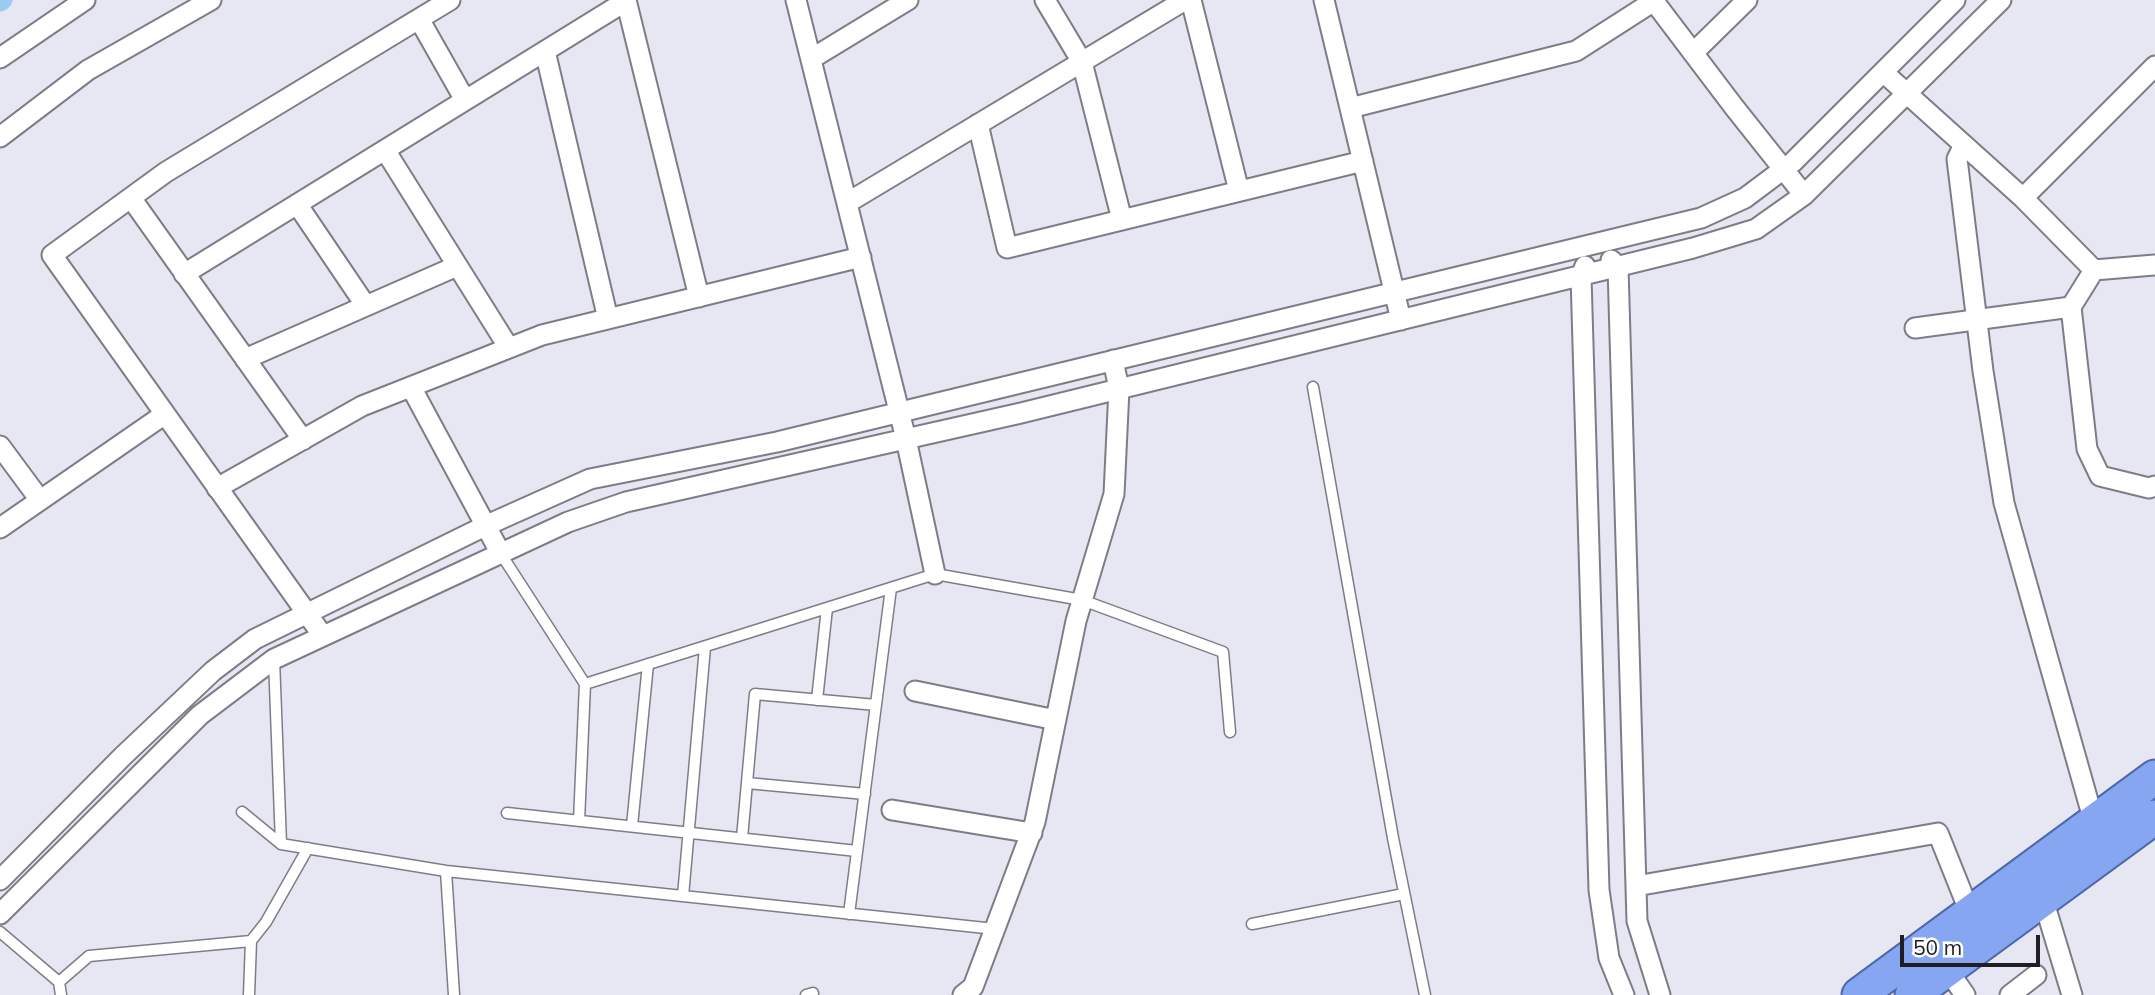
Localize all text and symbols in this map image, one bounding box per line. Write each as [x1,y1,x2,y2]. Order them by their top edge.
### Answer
scale bar [1903,922,2043,966]
text: 50 m [1913,934,1962,960]

